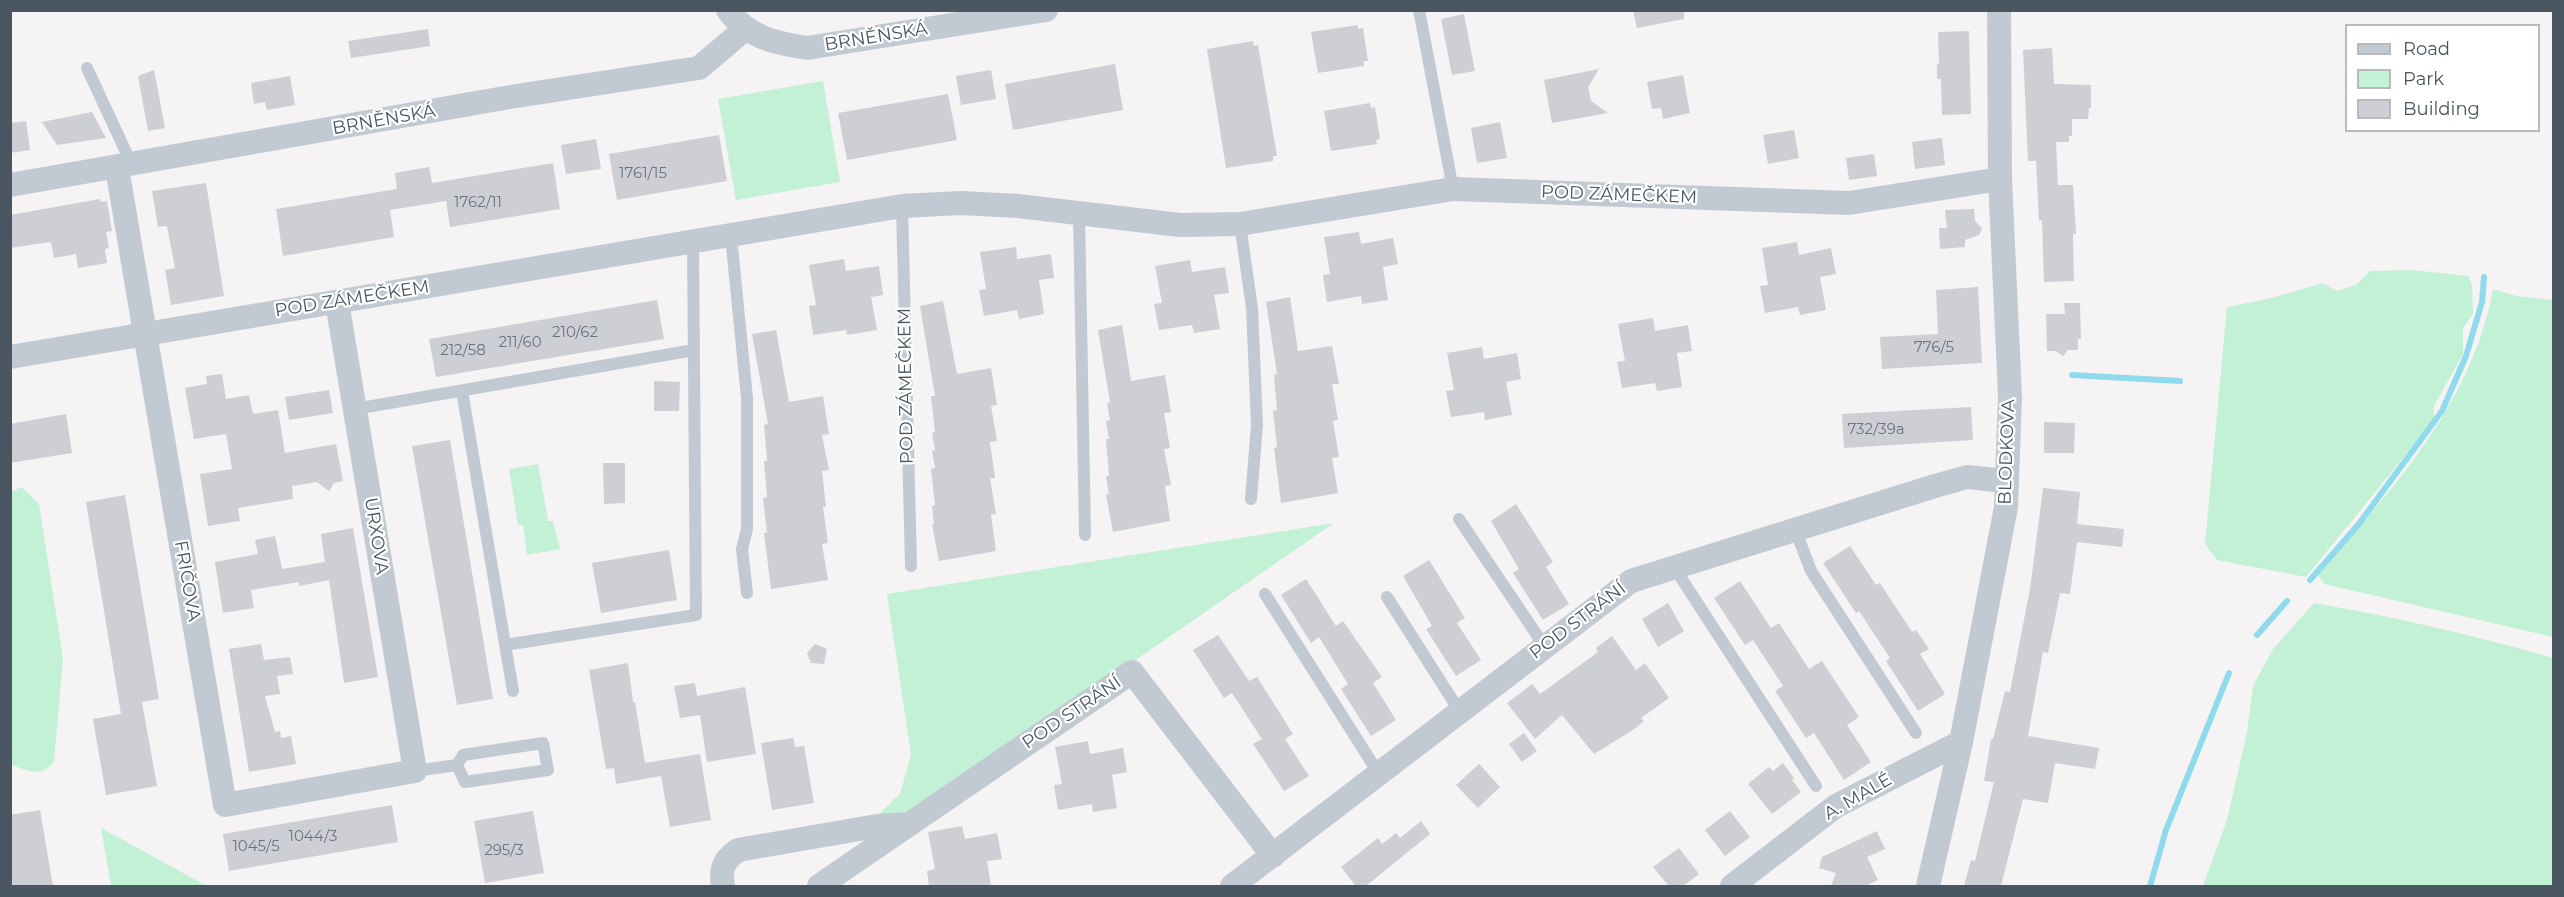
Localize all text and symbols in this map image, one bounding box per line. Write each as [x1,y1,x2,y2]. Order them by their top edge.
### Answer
street label: BRNĚNSKÁ [823,18,929,56]
legend [2345,24,2540,132]
text: Road [2403,38,2450,60]
text: Park [2403,68,2444,90]
text: Building [2403,98,2480,120]
street label: BRNĚNSKÁ [331,100,437,140]
house number: 1761/15 [619,165,667,183]
street label: POD ZÁMEČKEM [1541,181,1697,209]
house number: 1762/11 [454,194,502,212]
street label: POD ZÁMEČKEM [273,276,431,322]
street label: POD ZÁMEČKEM [894,308,918,464]
house number: 210/62 [552,324,598,342]
house number: 211/60 [498,334,542,352]
house number: 776/5 [1914,339,1954,357]
house number: 212/58 [440,342,486,360]
street label: BLODKOVA [1994,399,2020,505]
house number: 732/39a [1847,421,1905,439]
street label: URXOVA [359,496,393,576]
street label: FRIČOVA [169,539,205,623]
street label: POD STRÁNÍ [1526,578,1630,664]
street label: POD STRÁNÍ [1018,672,1126,754]
street label: A. MALÉ [1820,769,1896,825]
house number: 1044/3 [288,828,338,846]
house number: 1045/5 [232,838,280,856]
house number: 295/3 [484,842,524,860]

